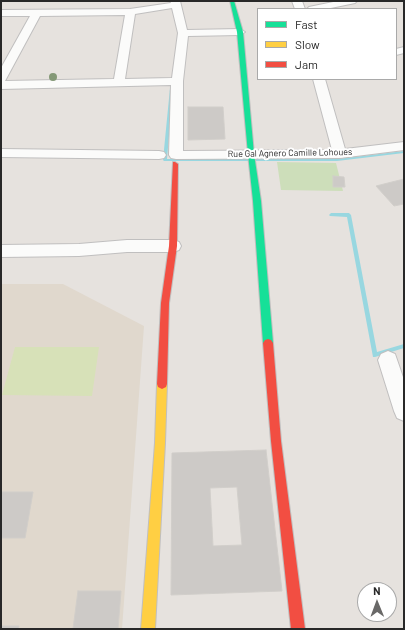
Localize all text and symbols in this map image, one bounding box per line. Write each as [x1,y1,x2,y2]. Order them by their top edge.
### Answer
legend [257,8,397,80]
text: Fast [295,17,318,31]
text: Slow [295,37,320,51]
text: Jam [295,57,318,71]
street label: Rue Gal Agnero Camille Lohoues [228,147,352,159]
north arrow [357,582,397,622]
text: N [373,584,381,597]

